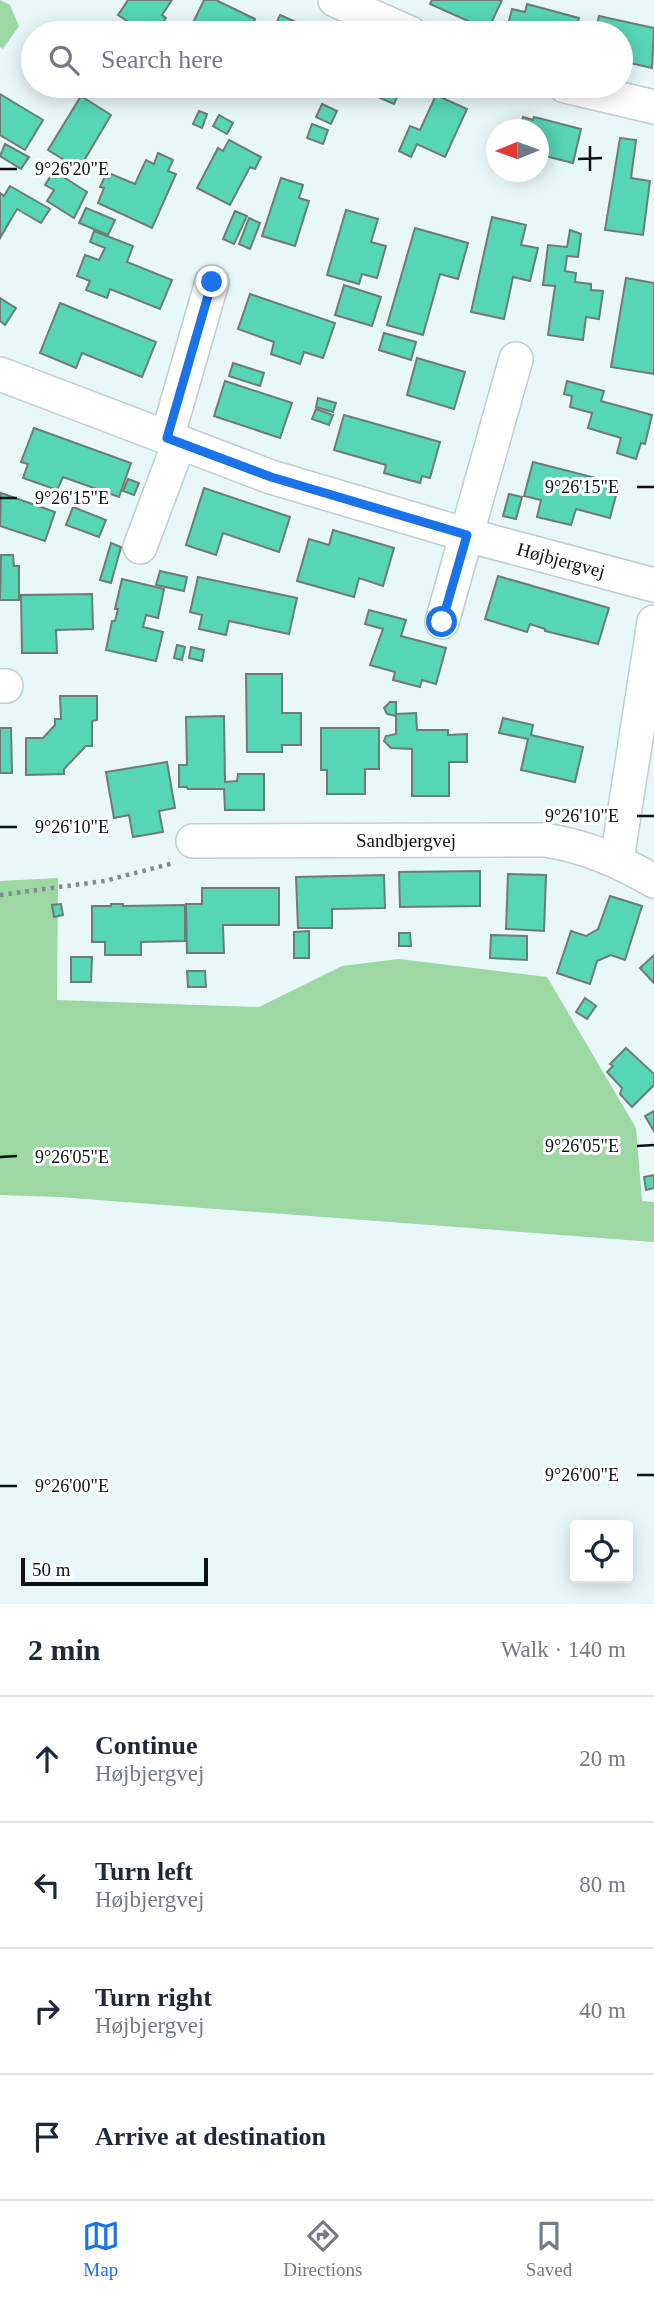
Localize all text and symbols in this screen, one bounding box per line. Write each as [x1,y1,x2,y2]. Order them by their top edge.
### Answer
search box [21,21,633,98]
icon: search [45,41,83,79]
text: Search here [101,45,223,74]
north arrow [486,119,549,182]
text: 9°26'20"E [35,159,109,179]
route end [196,266,227,297]
text: 9°26'15"E [545,477,619,497]
text: 9°26'15"E [35,488,109,508]
street label: Højbjergvej [515,538,607,582]
route start [426,606,457,637]
text: 9°26'10"E [545,806,619,826]
text: 9°26'10"E [35,817,109,837]
street label: Sandbjergvej [356,830,456,851]
text: 9°26'05"E [545,1136,619,1156]
text: 9°26'05"E [35,1147,109,1167]
text: 9°26'00"E [545,1465,619,1485]
text: 9°26'00"E [35,1476,109,1496]
map controls [570,1520,633,1583]
button: locate [570,1520,633,1583]
scale bar [21,1555,208,1587]
text: 50 m [32,1559,71,1580]
text: 2 min [28,1633,101,1666]
text: Walk · 140 m [501,1637,626,1662]
text: Continue [95,1731,198,1760]
icon: ahead [28,1740,66,1778]
text: 20 m [579,1746,626,1771]
text: Højbjergvej [95,1761,204,1786]
text: Turn left [95,1857,193,1886]
icon: left [28,1866,66,1904]
text: 80 m [579,1872,626,1897]
text: Højbjergvej [95,1887,204,1912]
text: Turn right [95,1983,212,2012]
icon: right [28,1992,66,2030]
text: 40 m [579,1998,626,2023]
text: Højbjergvej [95,2013,204,2038]
icon: arrive [28,2118,66,2156]
text: Arrive at destination [95,2122,326,2151]
tab: Map [82,2217,120,2281]
tab: Directions [283,2217,362,2281]
tab: Saved [526,2217,572,2281]

